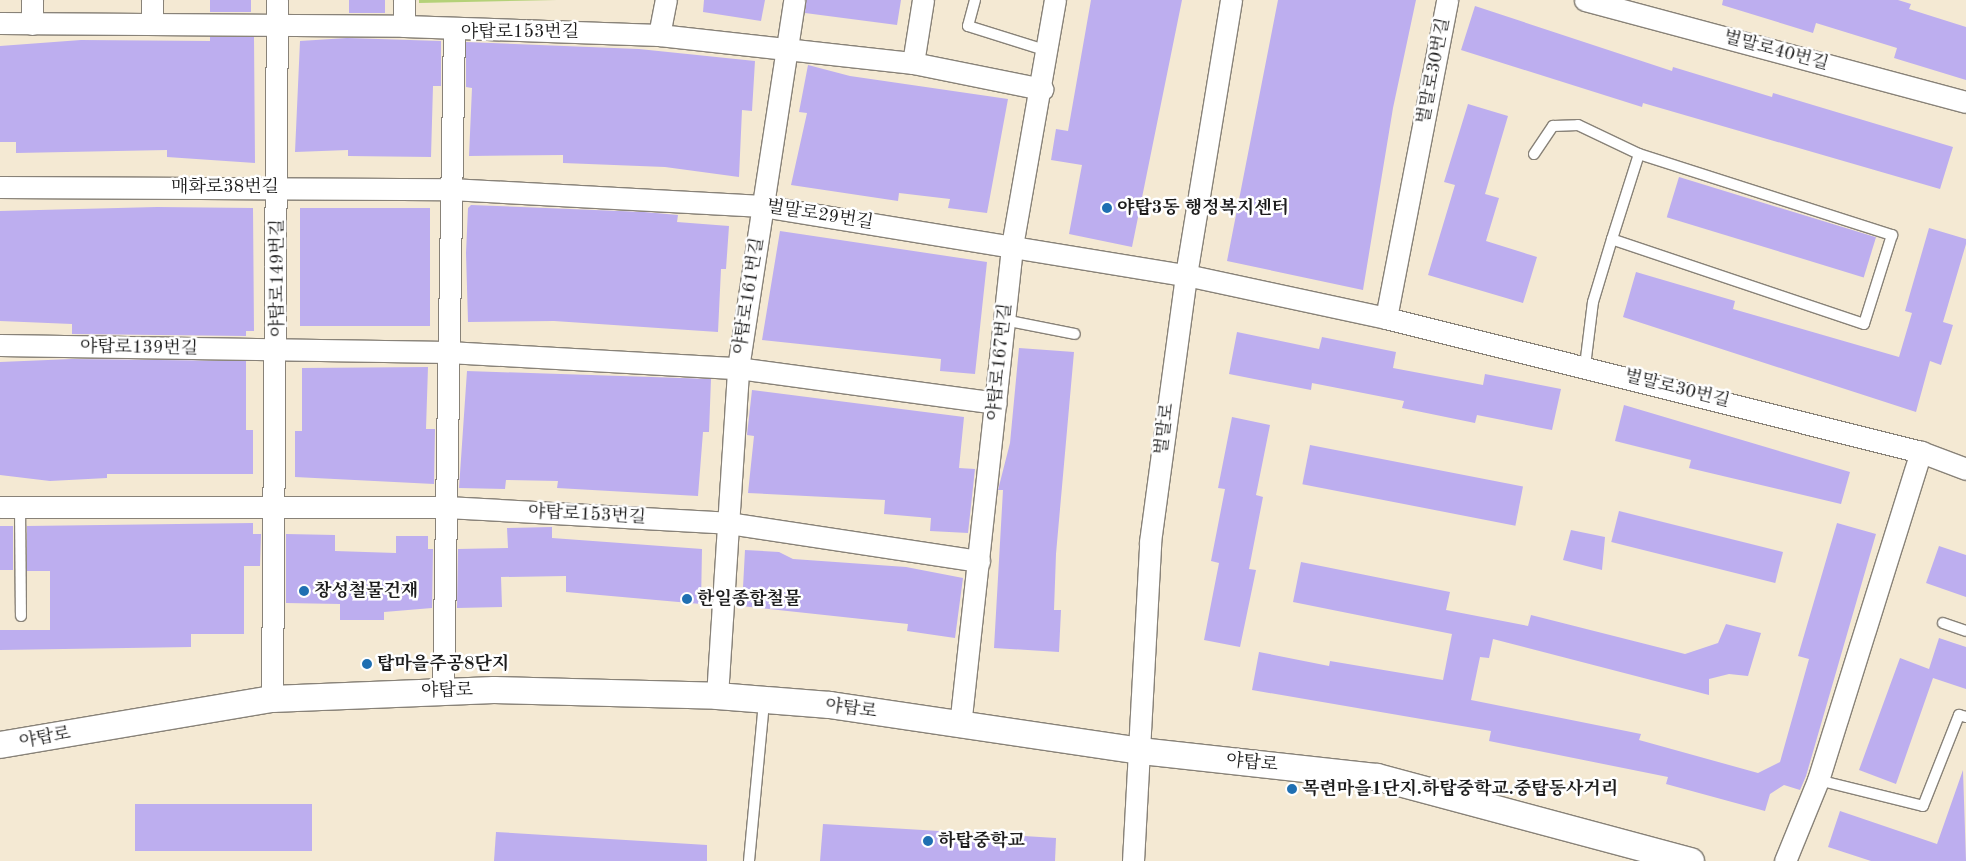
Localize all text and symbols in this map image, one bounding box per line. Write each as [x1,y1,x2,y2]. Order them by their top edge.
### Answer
street label: 벌말로30번길 [1413,16,1455,126]
street label: 야탑로153번길 [461,21,579,43]
street label: 벌말로40번길 [1721,27,1831,75]
street label: 매화로38번길 [171,176,279,198]
street label: 벌말로29번길 [765,196,875,234]
place label: 야탑3동 행정복지센터 [1117,197,1289,219]
marker: 야탑3동 행정복지센터 [1101,202,1113,214]
street label: 야탑로149번길 [267,219,289,337]
street label: 야탑로161번길 [729,236,769,356]
street label: 야탑로167번길 [983,302,1017,422]
street label: 야탑로139번길 [80,336,198,360]
street label: 벌말로30번길 [1622,365,1732,413]
street label: 벌말로 [1151,402,1179,456]
street label: 야탑로153번길 [527,501,647,529]
place label: 창성철물건재 [314,580,418,602]
marker: 창성철물건재 [298,585,310,597]
place label: 한일종합철물 [697,588,801,610]
marker: 한일종합철물 [681,593,693,605]
place label: 탑마을주공8단지 [377,653,509,675]
marker: 탑마을주공8단지 [361,658,373,670]
street label: 야탑로 [421,680,473,702]
street label: 야탑로 [824,695,878,723]
street label: 야탑로 [17,723,73,753]
street label: 야탑로 [1225,750,1279,776]
place label: 목련마을1단지.하탑중학교.중탑동사거리 [1302,778,1618,800]
marker: 목련마을1단지.하탑중학교.중탑동사거리 [1286,783,1298,795]
place label: 하탑중학교 [938,830,1025,852]
marker: 하탑중학교 [922,835,934,847]

